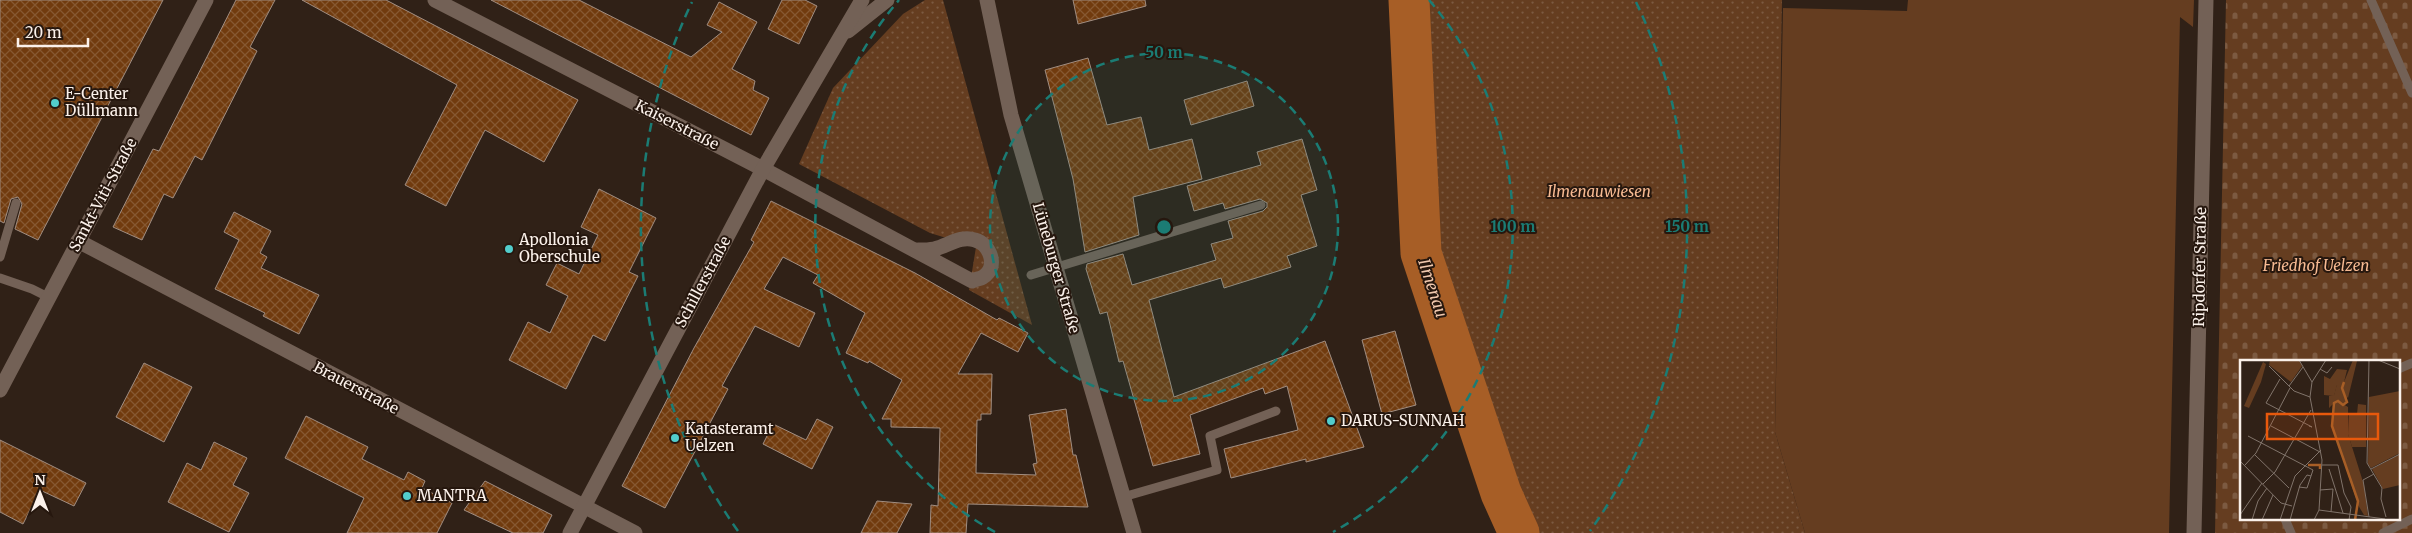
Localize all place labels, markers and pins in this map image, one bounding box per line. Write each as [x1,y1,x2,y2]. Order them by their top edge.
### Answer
place label: E-Center Düllmann [65,84,138,120]
marker: E-Center Düllmann [49,97,61,109]
centre of rings [1155,218,1173,236]
place label: Apollonia Oberschule [518,230,600,266]
marker: Apollonia Oberschule [503,243,515,255]
place label: DARUS-SUNNAH [1341,411,1465,430]
marker: DARUS-SUNNAH [1325,415,1337,427]
place label: Katasteramt Uelzen [685,419,774,455]
marker: Katasteramt Uelzen [669,432,681,444]
place label: MANTRA [417,486,487,505]
marker: MANTRA [401,490,413,502]

